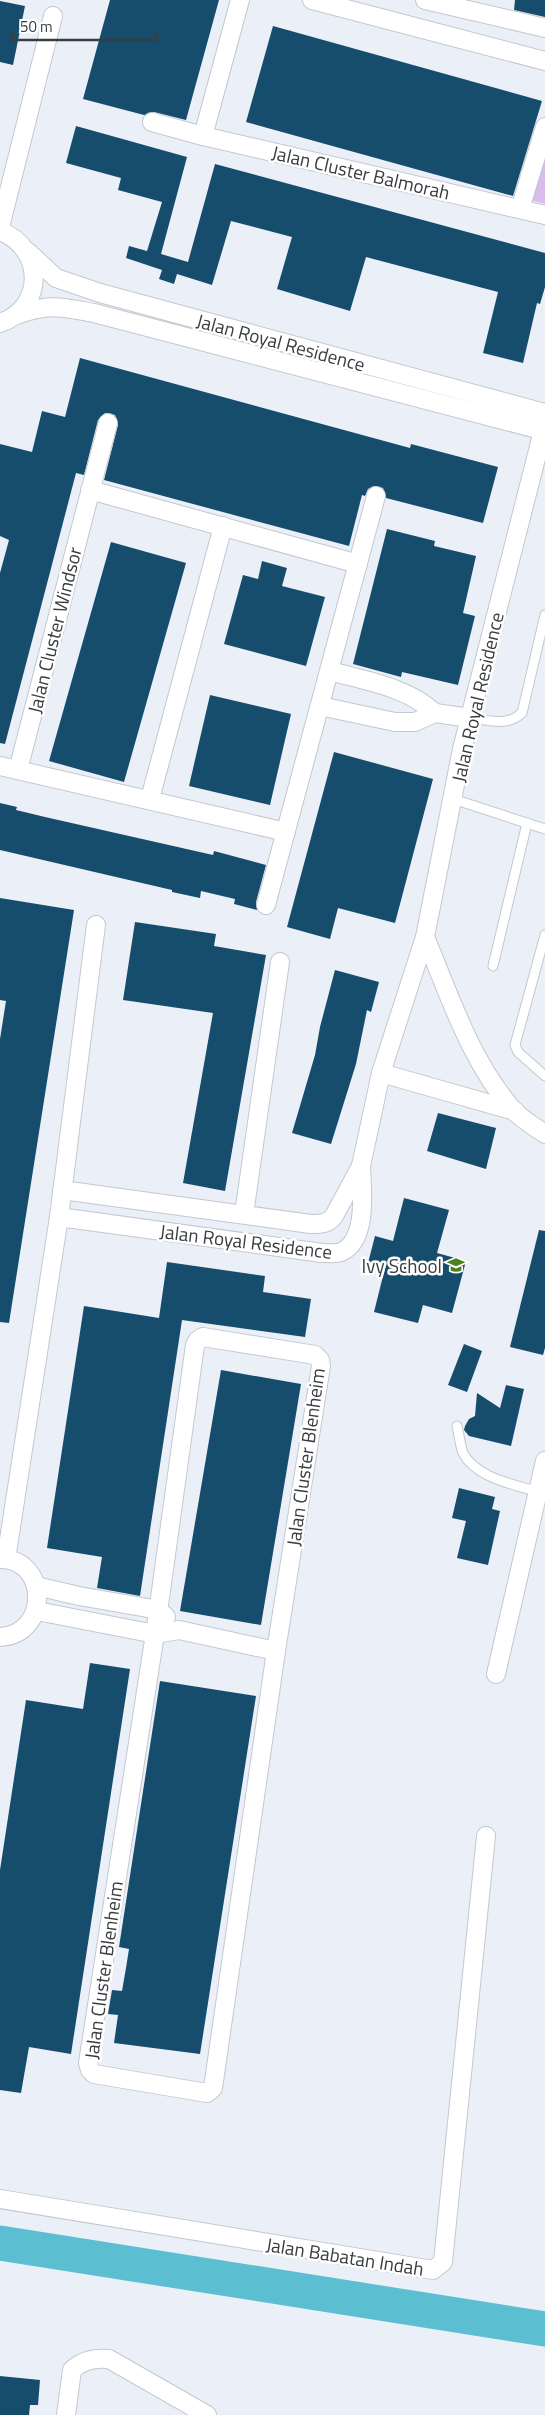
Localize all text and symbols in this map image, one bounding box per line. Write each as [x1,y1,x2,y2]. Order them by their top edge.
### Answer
scale bar [12,10,156,42]
text: 50 m [20,15,53,38]
street label: Jalan Cluster Balmorah [269,137,453,207]
street label: Jalan Royal Residence [193,306,369,378]
street label: Jalan Cluster Windsor [19,543,89,716]
street label: Jalan Royal Residence [443,609,511,785]
street label: Jalan Royal Residence [158,1216,334,1266]
place label: Ivy School [362,1251,442,1280]
school or university icon: Ivy School [446,1255,466,1275]
street label: Jalan Cluster Blenheim [278,1366,332,1548]
street label: Jalan Cluster Blenheim [76,1879,130,2061]
street label: Jalan Babatan Indah [264,2229,426,2283]

